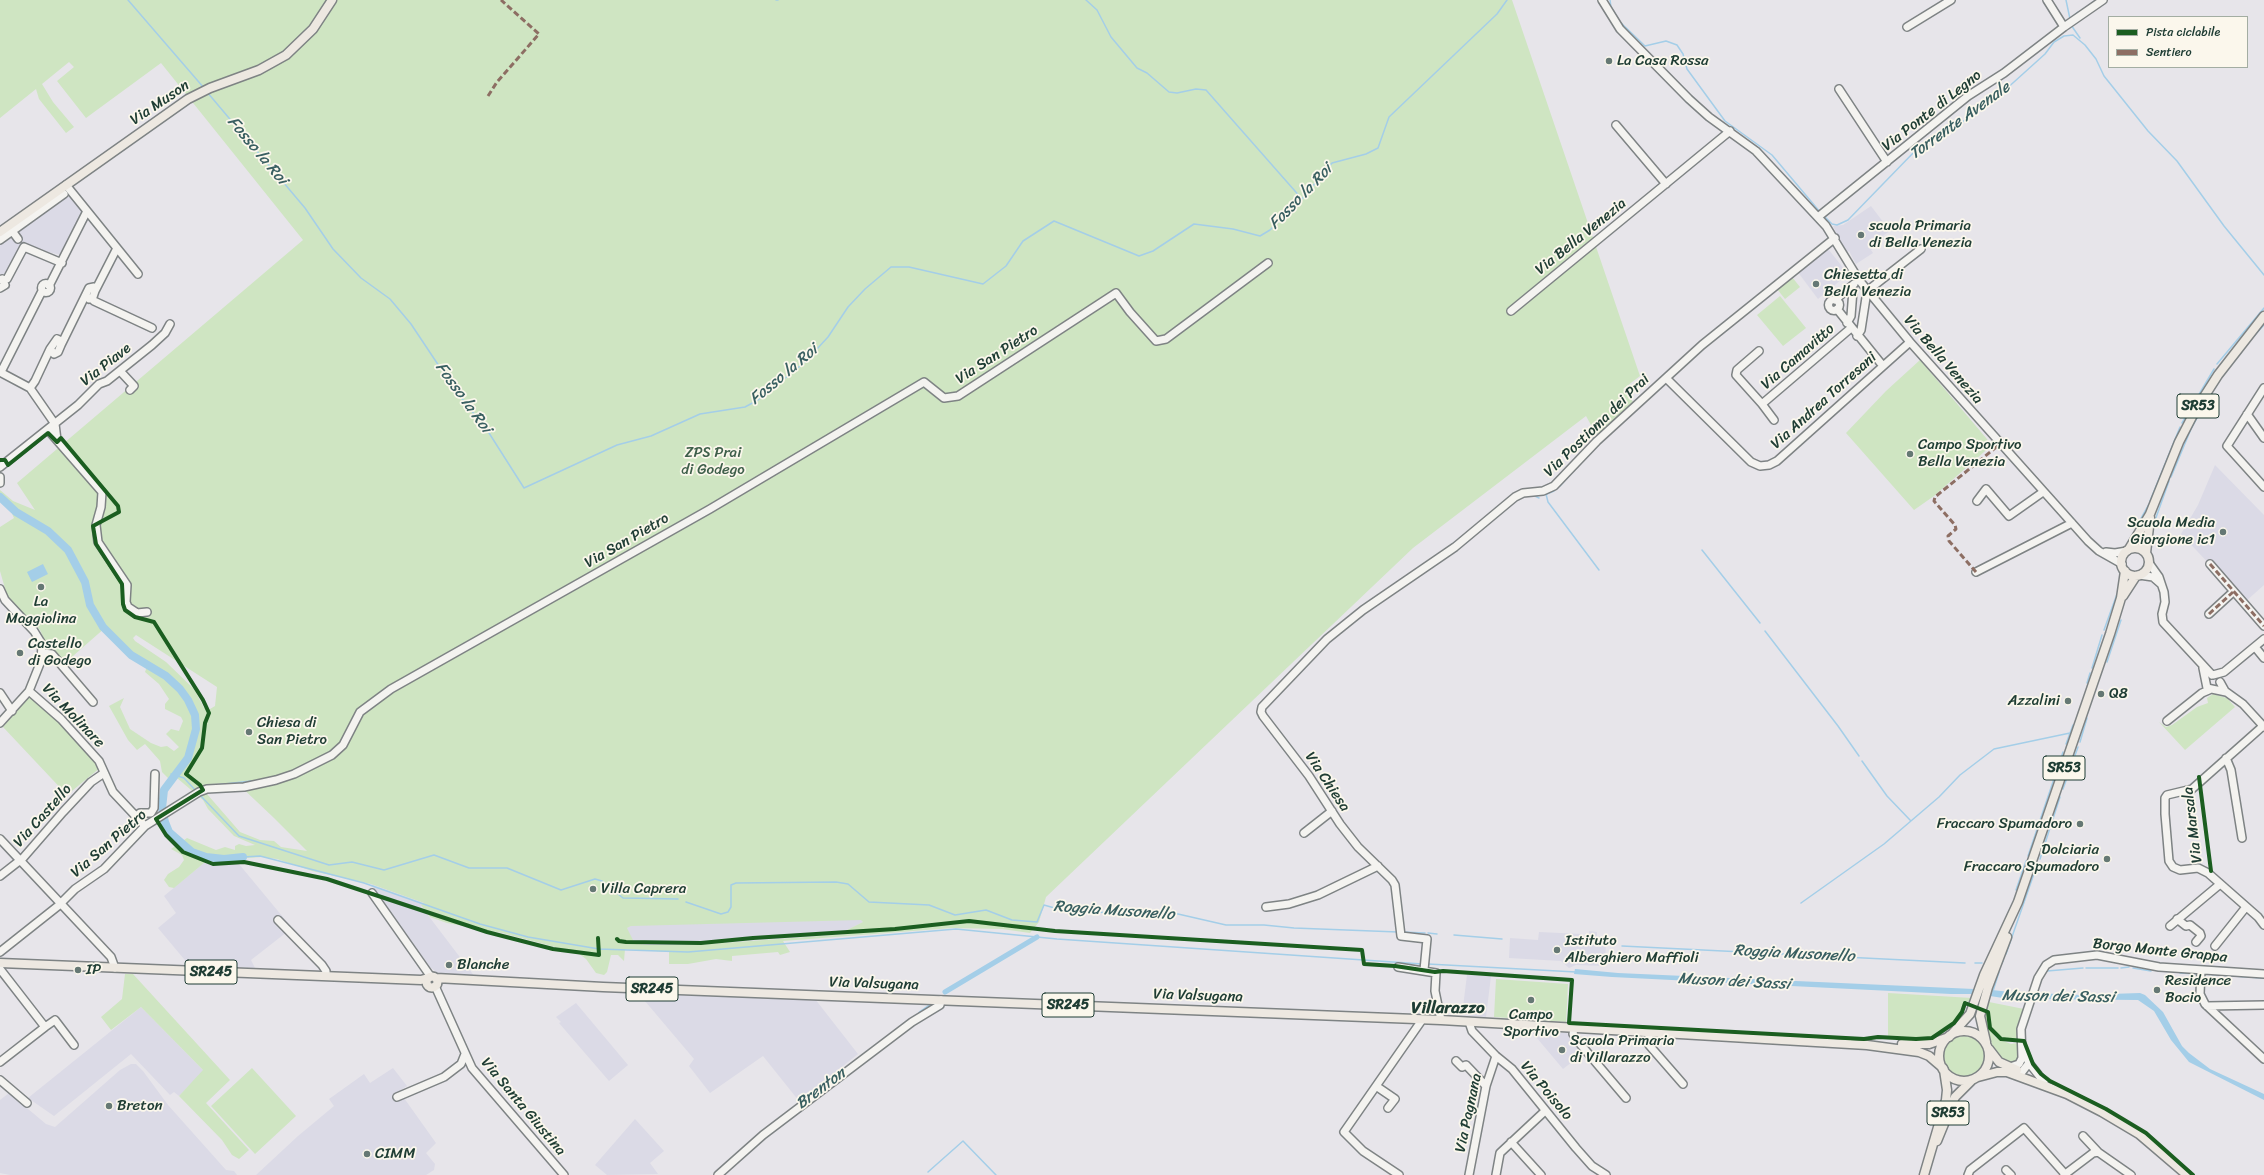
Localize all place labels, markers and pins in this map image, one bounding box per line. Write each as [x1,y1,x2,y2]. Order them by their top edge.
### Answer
place label: La Casa Rossa [1617,52,1709,70]
marker: La Casa Rossa [1604,56,1614,66]
place label: scuola Primaria di Bella Venezia [1869,217,1972,252]
marker: scuola Primaria di Bella Venezia [1856,230,1866,240]
place label: Chiesetta di Bella Venezia [1824,266,1911,301]
marker: Chiesetta di Bella Venezia [1811,279,1821,289]
place label: Campo Sportivo Bella Venezia [1918,436,2022,471]
marker: Campo Sportivo Bella Venezia [1905,449,1915,459]
place label: Scuola Media Giorgione ic1 [2127,514,2215,549]
marker: Scuola Media Giorgione ic1 [2218,527,2228,537]
marker: La Maggiolina [36,582,46,592]
place label: La Maggiolina [6,593,76,628]
place label: Castello di Godego [28,635,92,670]
marker: Castello di Godego [15,648,25,658]
place label: Q8 [2109,685,2128,703]
marker: Q8 [2096,689,2106,699]
place label: Azzalini [2008,692,2060,710]
marker: Azzalini [2063,696,2073,706]
place label: Chiesa di San Pietro [257,714,327,749]
marker: Chiesa di San Pietro [244,727,254,737]
place label: Fraccaro Spumadoro [1937,815,2072,833]
marker: Fraccaro Spumadoro [2075,819,2085,829]
place label: Dolciaria Fraccaro Spumadoro [1964,841,2099,876]
marker: Dolciaria Fraccaro Spumadoro [2102,854,2112,864]
place label: Villa Caprera [601,880,686,898]
marker: Villa Caprera [588,884,598,894]
place label: Istituto Alberghiero Maffioli [1565,932,1699,967]
marker: Istituto Alberghiero Maffioli [1552,945,1562,955]
place label: Blanche [457,956,509,974]
marker: Blanche [444,960,454,970]
place label: IP [86,961,101,979]
marker: IP [73,965,83,975]
place label: Residence Bocio [2165,972,2231,1007]
marker: Residence Bocio [2152,985,2162,995]
marker: Campo Sportivo [1526,995,1536,1005]
place label: Campo Sportivo [1503,1006,1559,1041]
place label: Scuola Primaria di Villarazzo [1570,1032,1675,1067]
marker: Scuola Primaria di Villarazzo [1557,1045,1567,1055]
place label: Breton [117,1097,163,1115]
marker: Breton [104,1101,114,1111]
place label: CIMM [375,1145,415,1163]
marker: CIMM [362,1149,372,1159]

